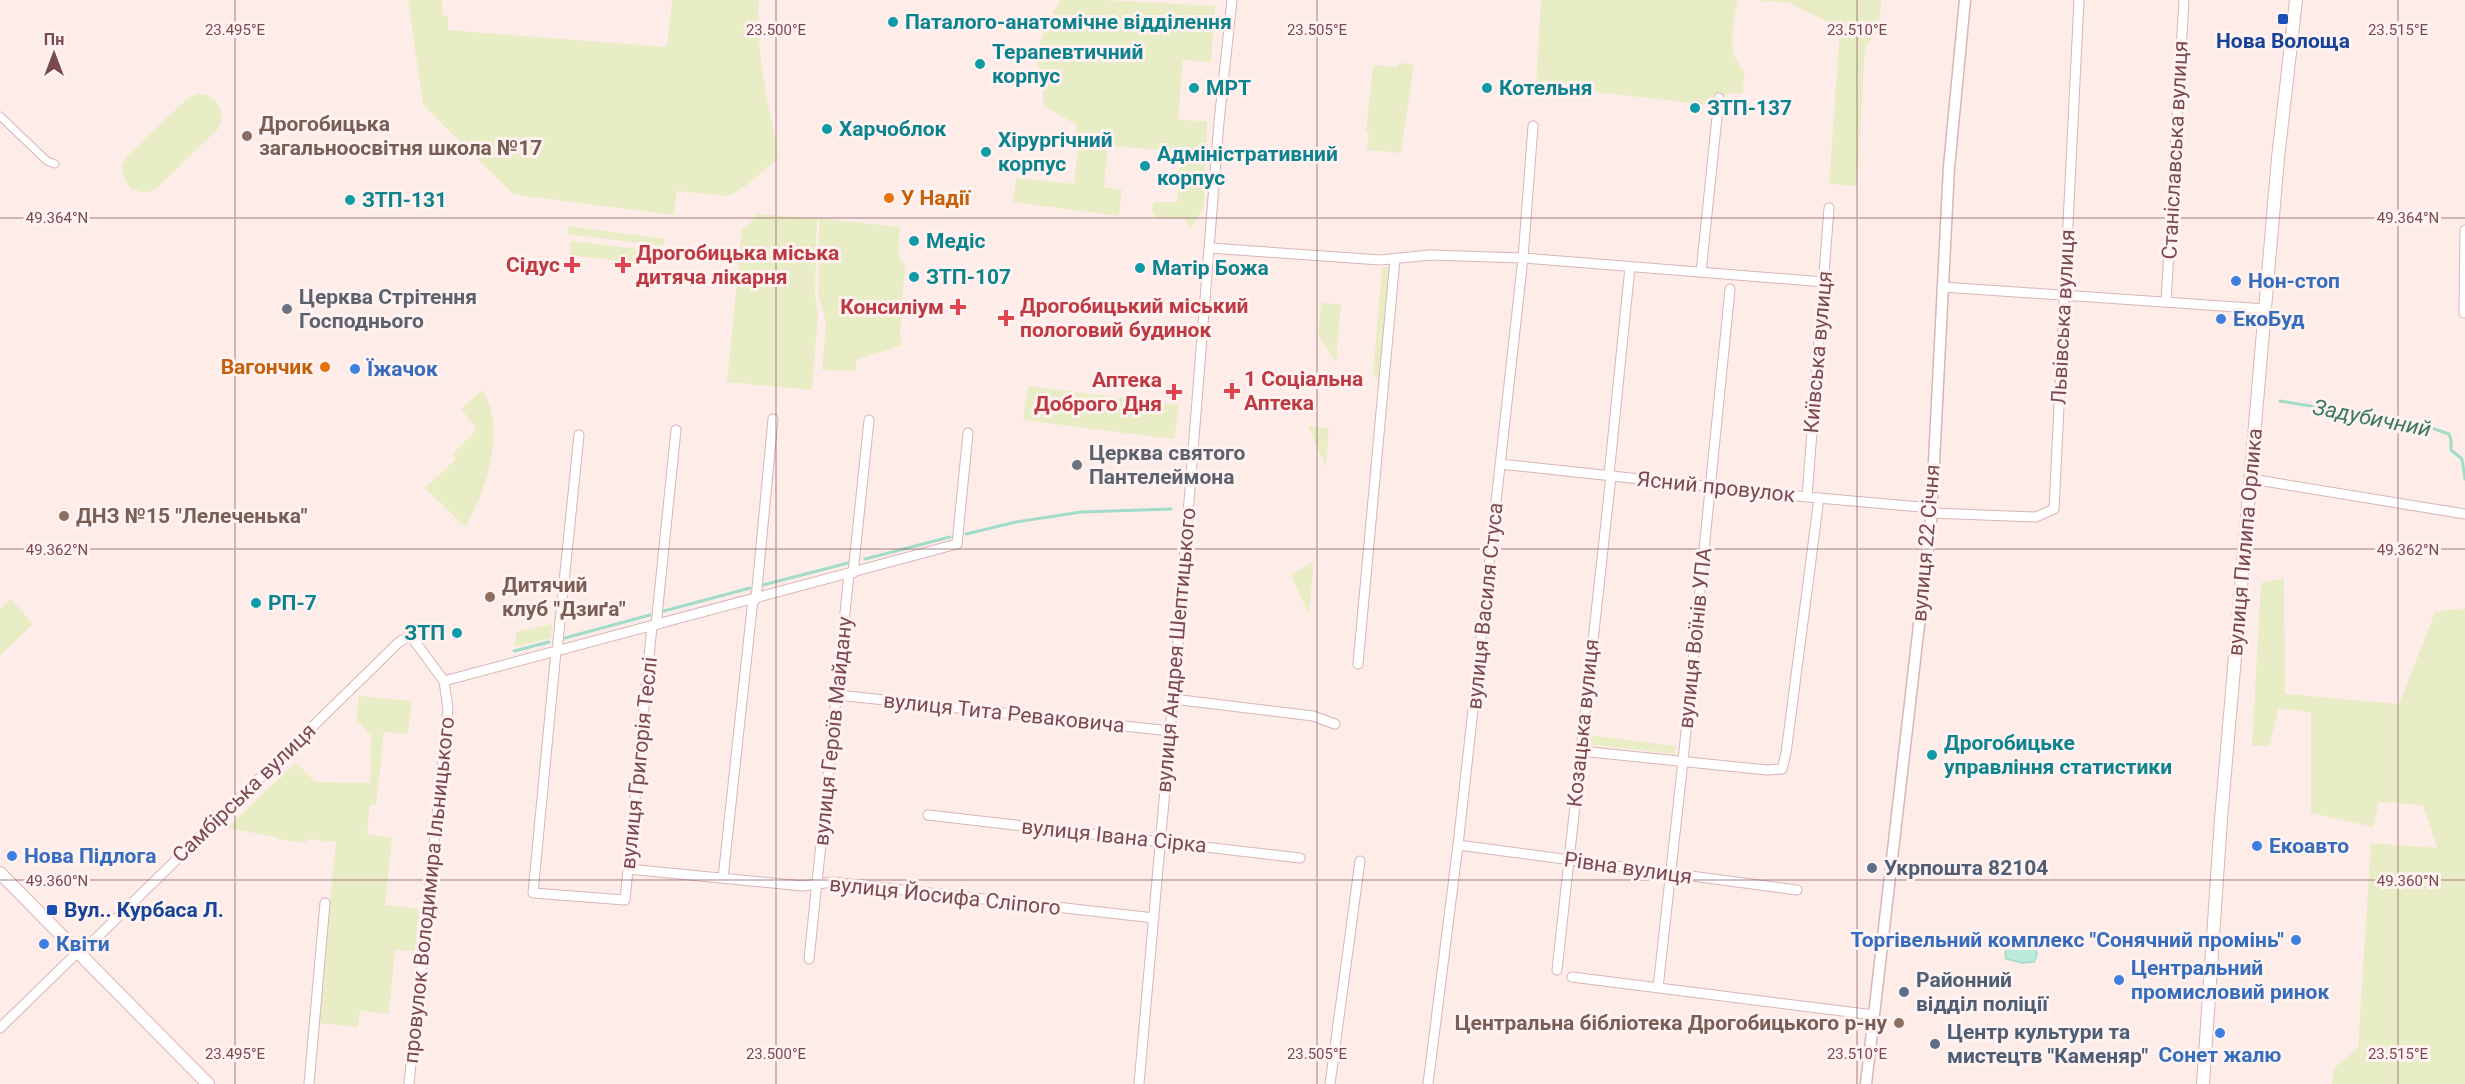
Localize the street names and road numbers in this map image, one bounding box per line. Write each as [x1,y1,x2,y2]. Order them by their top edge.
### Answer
street label: Станіславська вулиця [2157,40,2193,260]
street label: Львівська вулиця [2046,229,2080,405]
street label: Київська вулиця [1799,270,1837,434]
street label: вулиця Пилипа Орлика [2223,427,2267,657]
street label: вулиця 22 Січня [1907,463,1945,623]
street label: Ясний провулок [1636,467,1797,507]
street label: вулиця Василя Стуса [1462,502,1508,710]
street label: вулиця Андрея Шептицького [1152,507,1200,793]
street label: вулиця Воїнів УПА [1674,546,1716,730]
street label: вулиця Героїв Майдану [809,615,857,847]
street label: Козацька вулиця [1562,638,1604,808]
street label: вулиця Григорія Теслі [616,656,662,870]
street label: вулиця Тита Реваковича [882,688,1126,738]
street label: провулок Володимира Ільницького [399,715,459,1064]
street label: Самбірська вулиця [168,719,320,867]
street label: вулиця Івана Сірка [1020,814,1208,858]
street label: Рівна вулиця [1563,847,1693,889]
street label: вулиця Йосифа Сліпого [828,872,1062,920]

